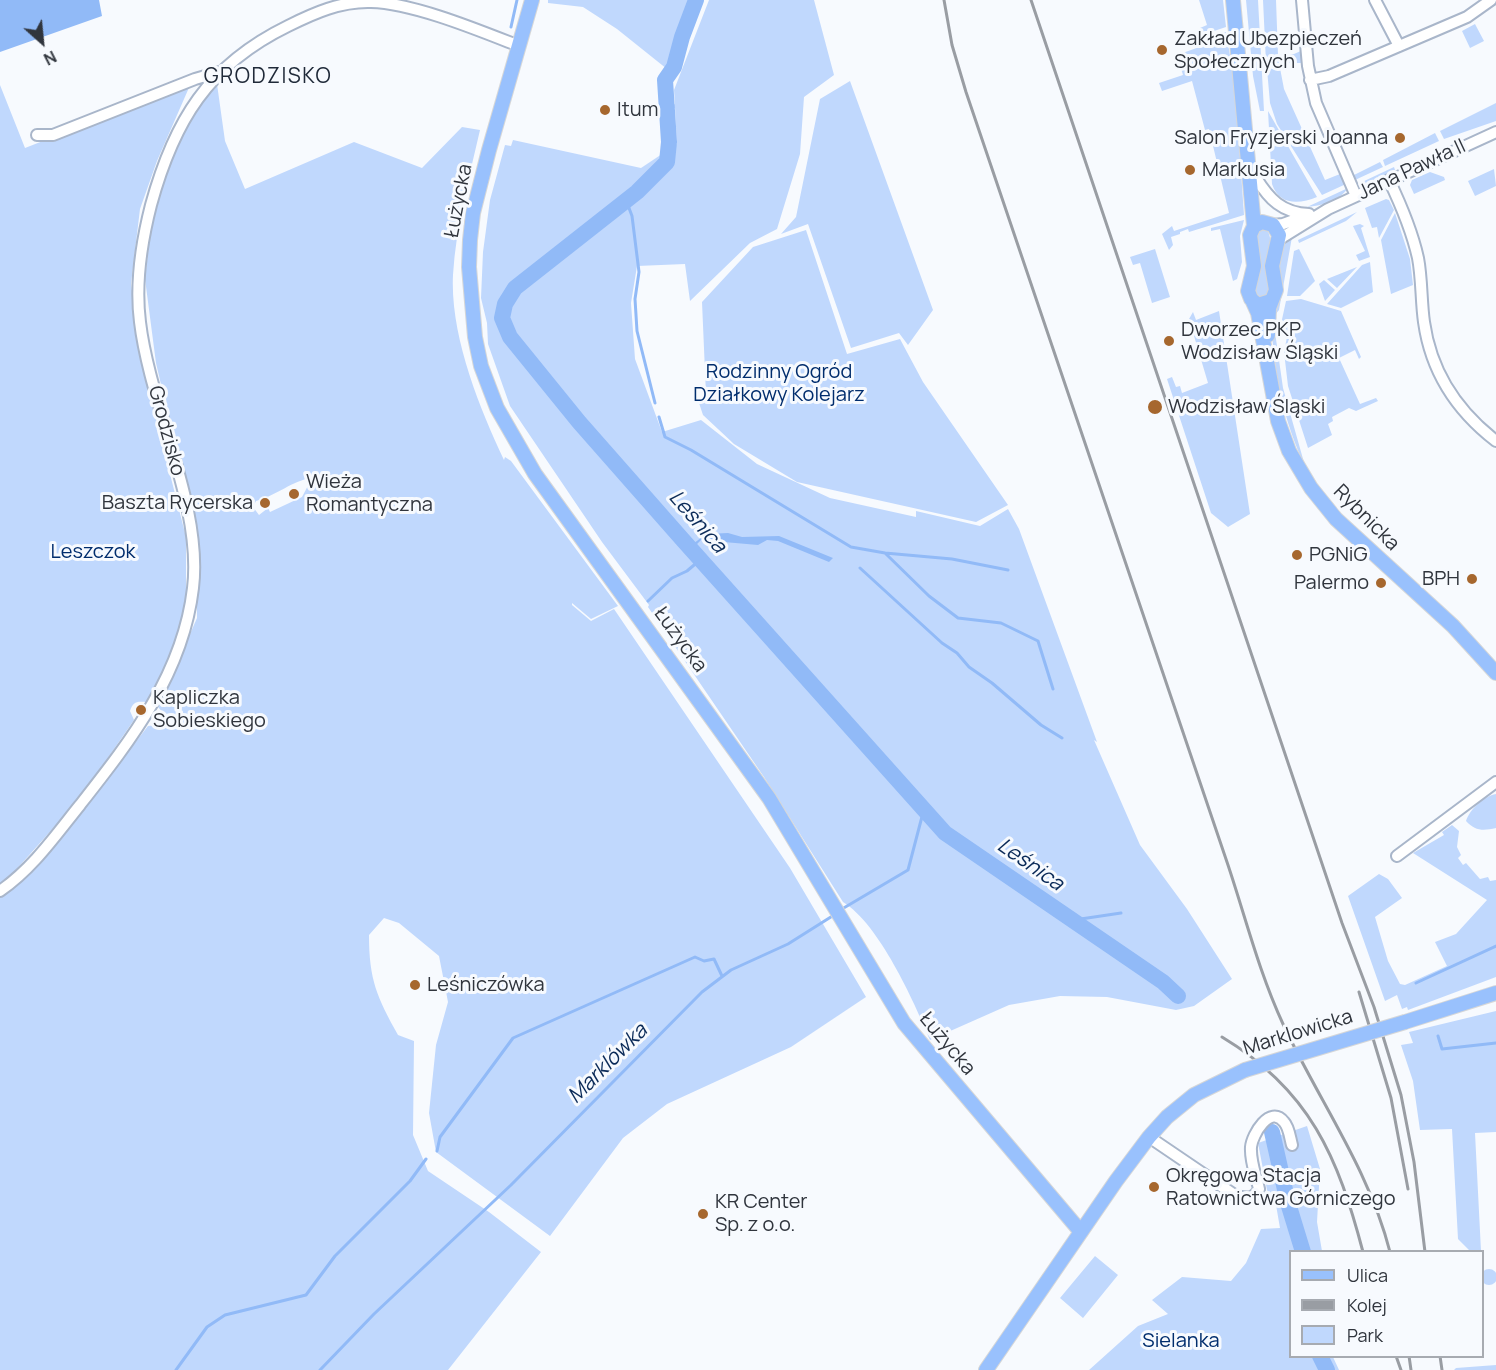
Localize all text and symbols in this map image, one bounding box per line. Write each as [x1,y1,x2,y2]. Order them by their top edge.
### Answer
north arrow [12,12,72,72]
place label: Zakład Ubezpieczeń Społecznych [1174,27,1362,74]
marker: Zakład Ubezpieczeń Społecznych [1155,43,1169,57]
text: N [40,46,60,70]
district label: GRODZISKO [204,64,332,90]
place label: Itum [617,98,659,122]
marker: Itum [598,103,612,117]
place label: Salon Fryzjerski Joanna [1174,126,1388,150]
marker: Salon Fryzjerski Joanna [1393,131,1407,145]
street label: Jana Pawła II [1354,135,1470,205]
place label: Markusia [1202,158,1285,182]
street label: Łużycka [440,162,478,240]
marker: Markusia [1183,163,1197,177]
place label: Dworzec PKP Wodzisław Śląski [1181,318,1338,365]
marker: Dworzec PKP Wodzisław Śląski [1162,334,1176,348]
park label: Rodzinny Ogród Działkowy Kolejarz [693,360,865,407]
street label: Grodzisko [142,383,190,479]
place label: Wodzisław Śląski [1168,395,1325,419]
marker: Wodzisław Śląski [1146,398,1164,416]
place label: Wieża Romantyczna [306,470,433,517]
street label: Rybnicka [1328,480,1404,556]
water label: Leśnica [663,486,731,558]
marker: Wieża Romantyczna [287,487,301,501]
place label: Baszta Rycerska [102,491,253,515]
marker: Baszta Rycerska [258,496,272,510]
park label: Leszczok [51,540,135,564]
place label: PGNiG [1309,543,1368,567]
marker: PGNiG [1290,548,1304,562]
place label: BPH [1422,567,1460,591]
place label: Palermo [1294,571,1369,595]
marker: BPH [1465,572,1479,586]
marker: Palermo [1374,576,1388,590]
street label: Łużycka [648,603,712,677]
place label: Kapliczka Sobieskiego [153,686,266,733]
marker: Kapliczka Sobieskiego [134,703,148,717]
water label: Leśnica [992,833,1068,897]
place label: Leśniczówka [427,973,545,997]
marker: Leśniczówka [408,978,422,992]
street label: Marklowicka [1240,1005,1356,1061]
street label: Łużycka [914,1008,980,1080]
water label: Marklówka [563,1019,653,1109]
place label: Okręgowa Stacja Ratownictwa Górniczego [1166,1164,1396,1211]
marker: Okręgowa Stacja Ratownictwa Górniczego [1147,1180,1161,1194]
place label: KR Center Sp. z o.o. [715,1190,808,1237]
marker: KR Center Sp. z o.o. [696,1207,710,1221]
legend [1289,1250,1484,1358]
text: Ulica [1347,1263,1388,1287]
text: Kolej [1347,1293,1387,1317]
text: Park [1347,1323,1383,1347]
park label: Sielanka [1142,1329,1220,1353]

